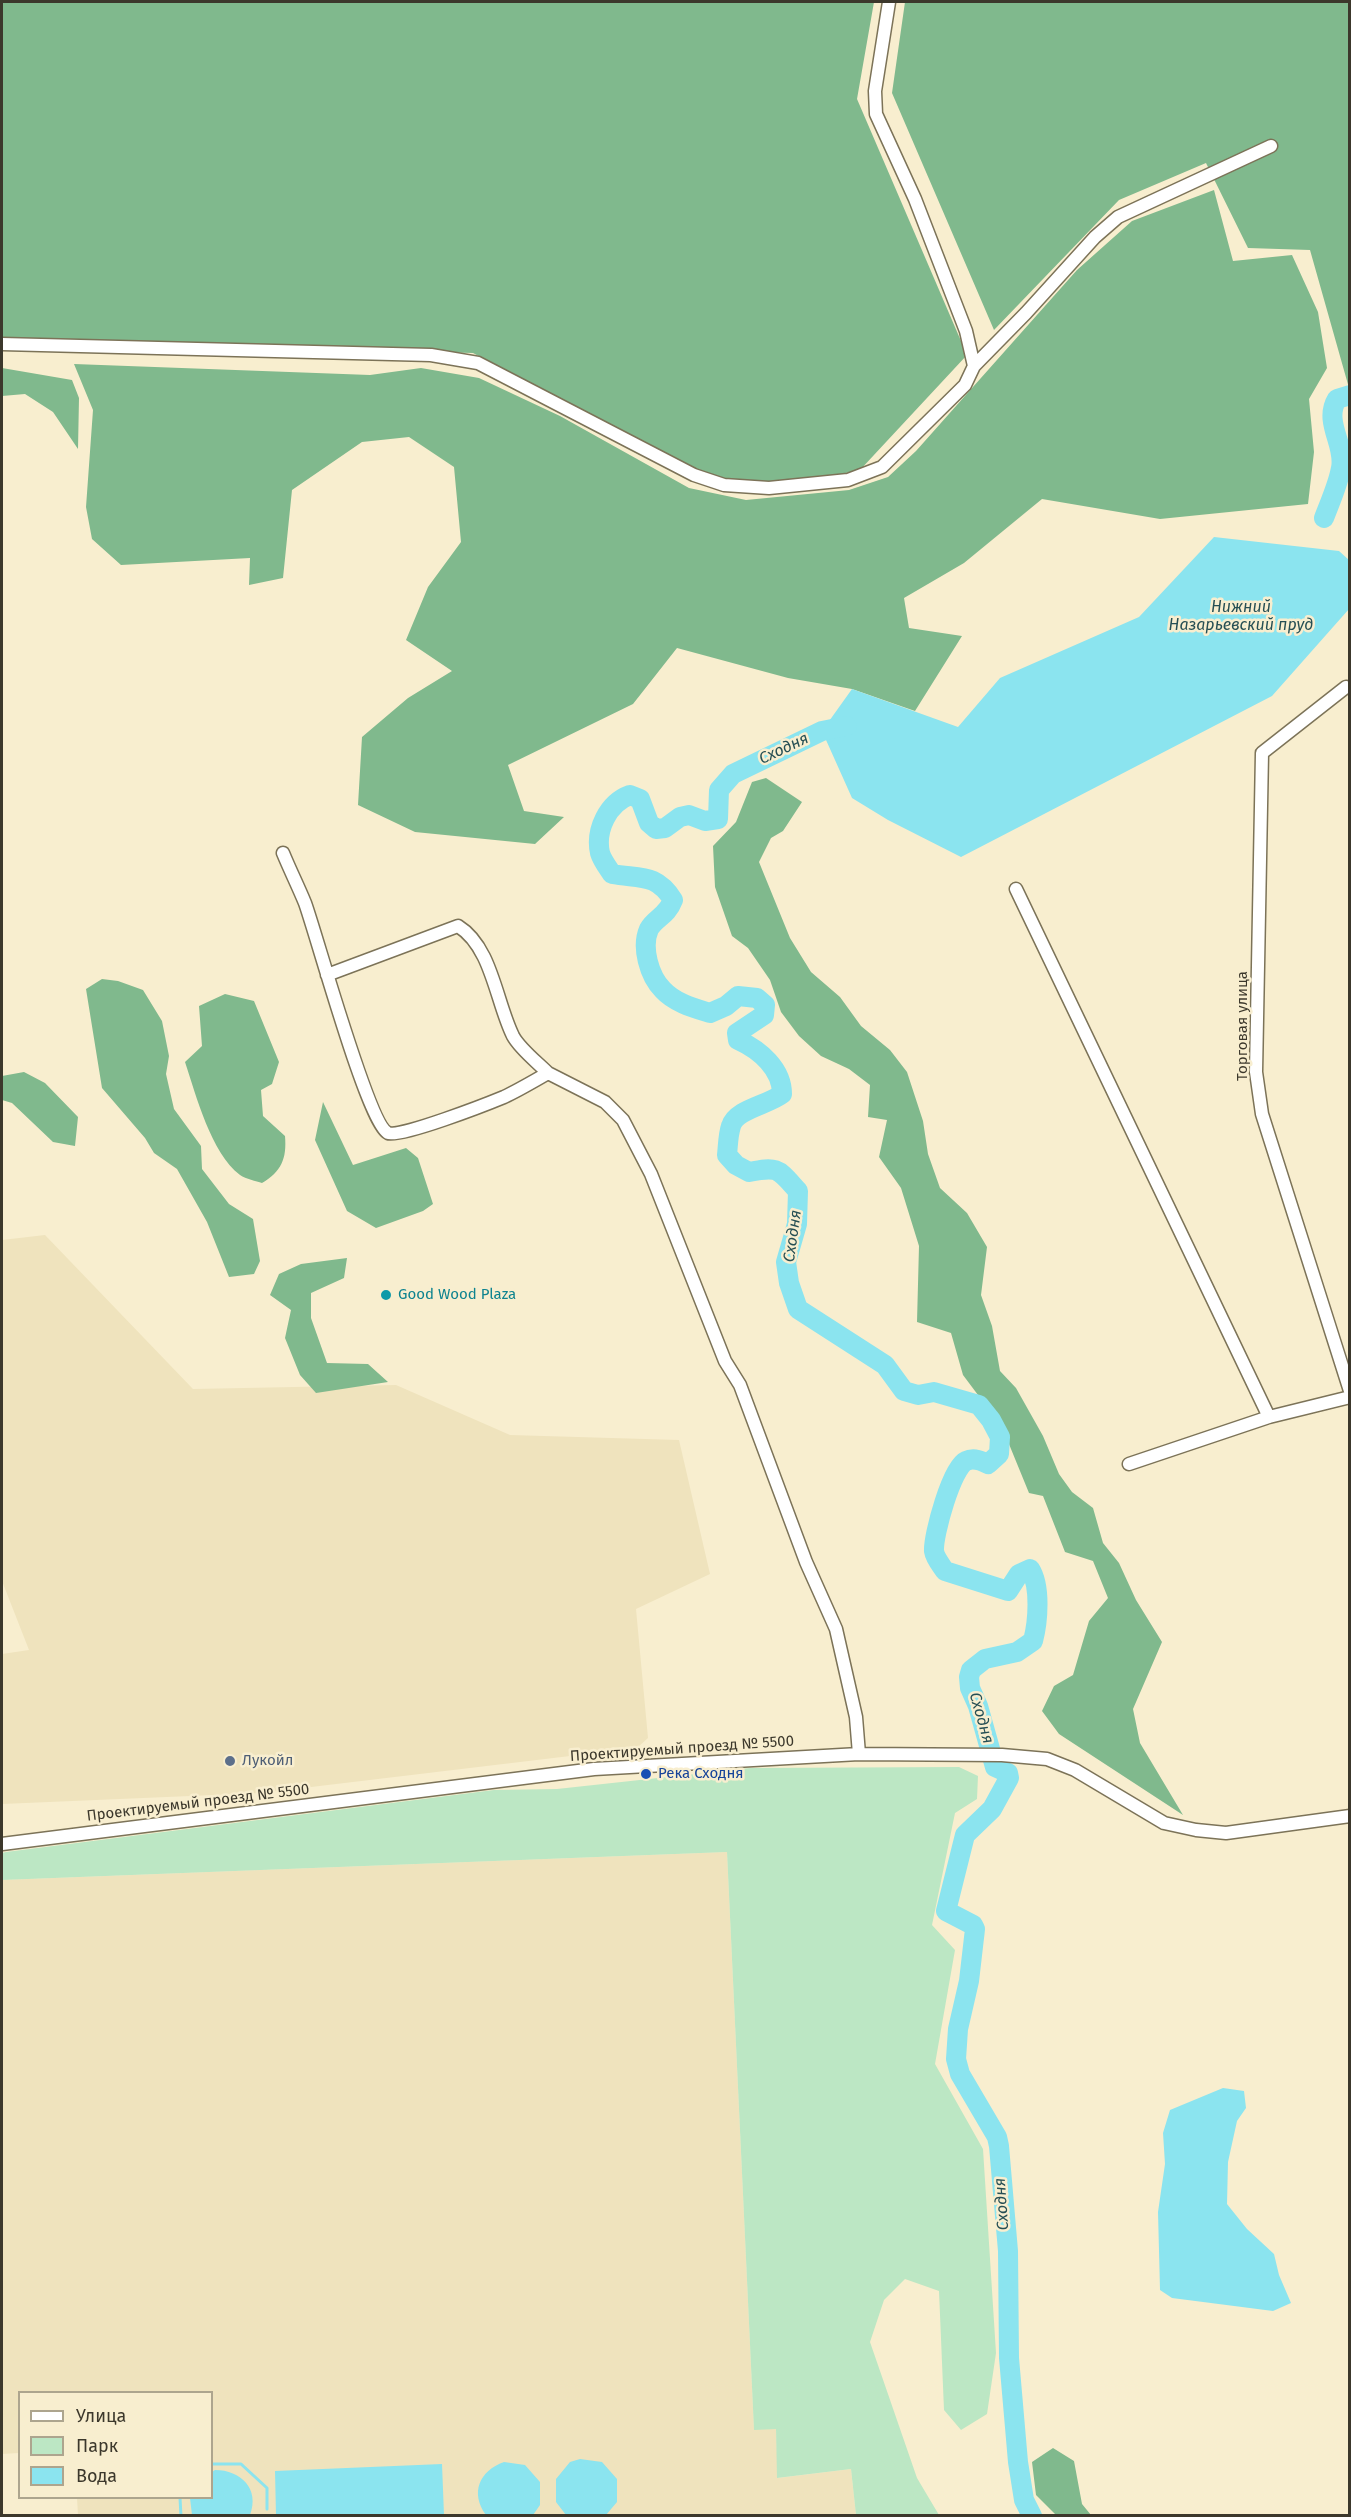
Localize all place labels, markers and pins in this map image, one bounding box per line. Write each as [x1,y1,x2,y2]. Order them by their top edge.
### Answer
place label: Good Wood Plaza [398,1286,516,1304]
marker: Good Wood Plaza [379,1288,393,1302]
place label: Лукойл [242,1752,293,1770]
marker: Лукойл [223,1754,237,1768]
place label: Река Сходня [658,1765,744,1783]
marker: Река Сходня [639,1767,653,1781]

